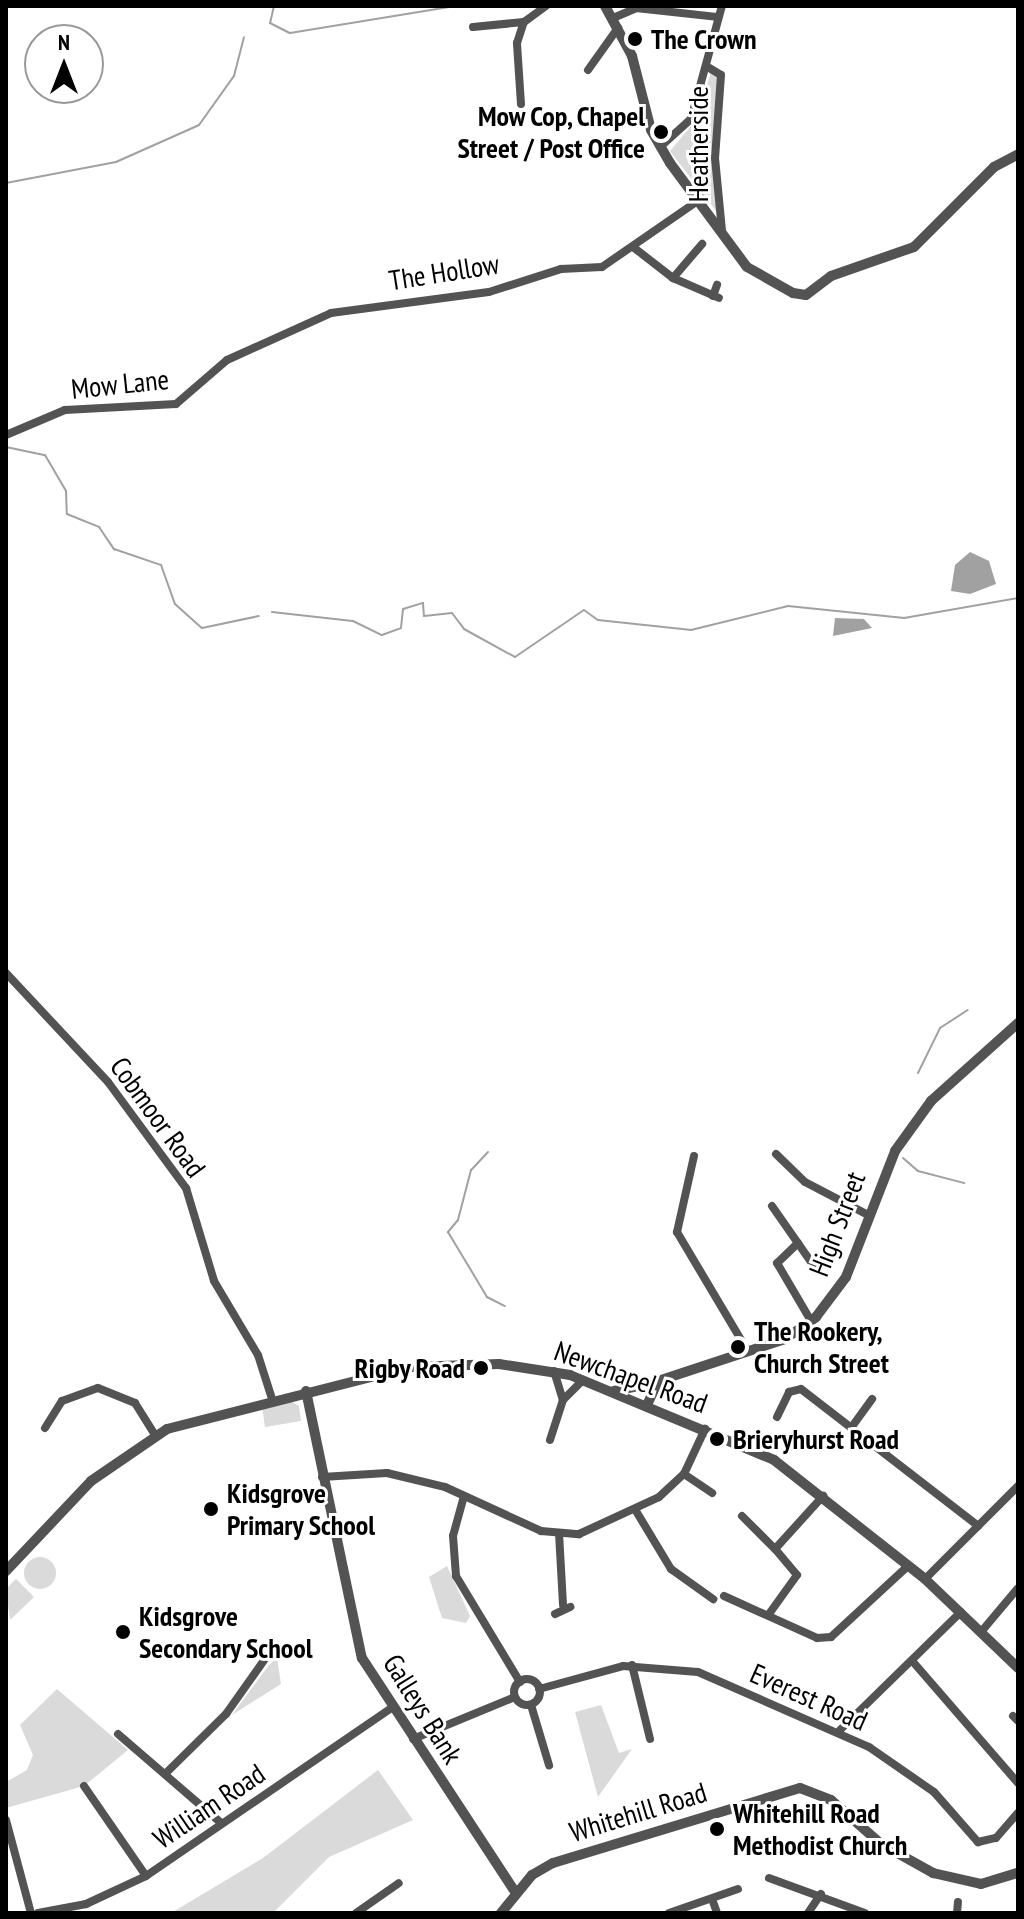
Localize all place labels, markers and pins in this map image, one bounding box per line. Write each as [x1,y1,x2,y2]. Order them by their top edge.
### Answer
place label: The Crown [651,22,757,56]
marker: The Crown [626,30,644,48]
place label: Mow Cop, Chapel Street / Post Office [457,99,645,165]
marker: Mow Cop, Chapel Street / Post Office [652,123,670,141]
place label: The Rookery, Church Street [754,1314,889,1380]
marker: The Rookery, Church Street [729,1338,747,1356]
place label: Rigby Road [354,1351,465,1385]
marker: Rigby Road [472,1359,490,1377]
place label: Brieryhurst Road [733,1422,899,1456]
marker: Brieryhurst Road [708,1430,726,1448]
place label: Kidsgrove Primary School [227,1476,376,1542]
marker: Kidsgrove Primary School [202,1500,220,1518]
place label: Kidsgrove Secondary School [139,1599,313,1665]
marker: Kidsgrove Secondary School [114,1623,132,1641]
place label: Whitehill Road Methodist Church [733,1796,908,1862]
marker: Whitehill Road Methodist Church [708,1820,726,1838]

